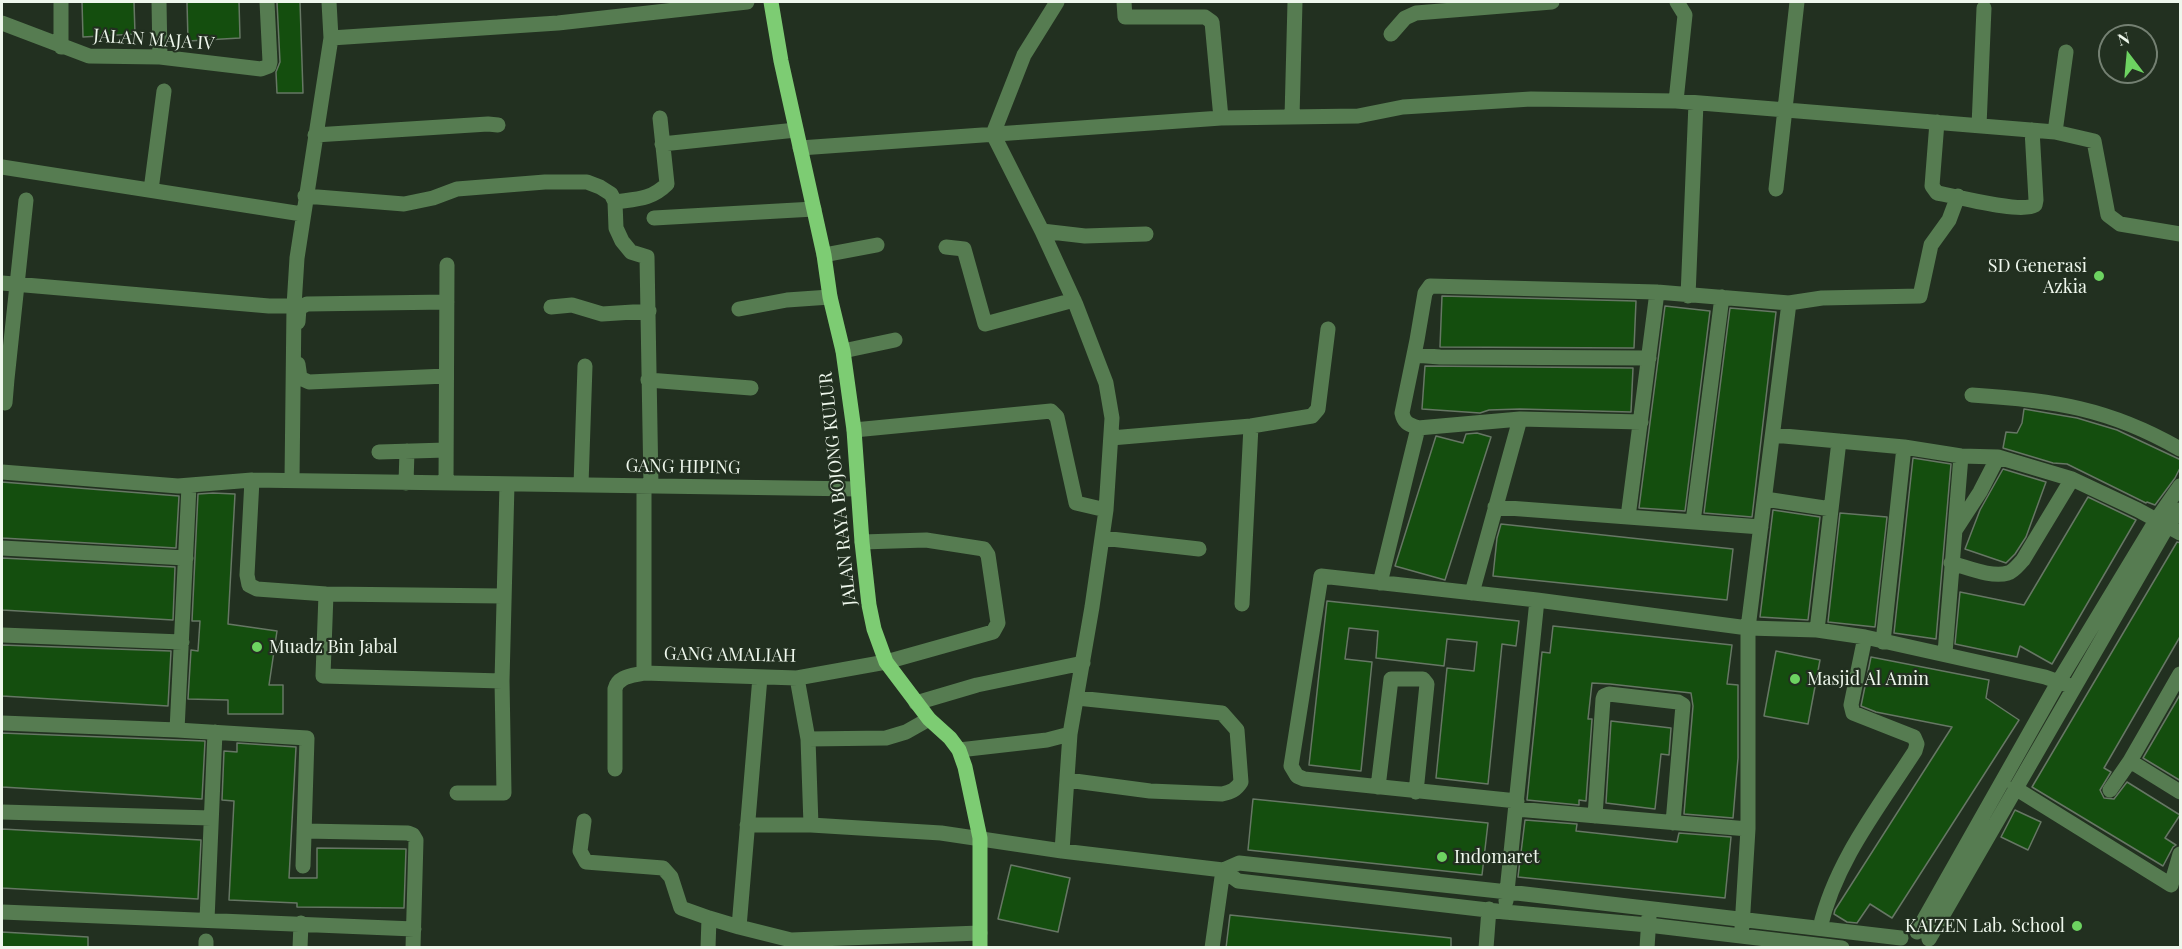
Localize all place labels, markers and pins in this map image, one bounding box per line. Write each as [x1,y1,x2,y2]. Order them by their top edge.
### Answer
place label: SD Generasi Azkia [1988,255,2087,298]
marker: SD Generasi Azkia [2092,269,2106,283]
place label: Muadz Bin Jabal [269,636,398,658]
marker: Muadz Bin Jabal [250,640,264,654]
place label: Masjid Al Amin [1807,668,1929,690]
marker: Masjid Al Amin [1788,672,1802,686]
place label: Indomaret [1454,846,1539,868]
marker: Indomaret [1435,850,1449,864]
place label: KAIZEN Lab. School [1905,915,2065,937]
marker: KAIZEN Lab. School [2070,919,2084,933]

